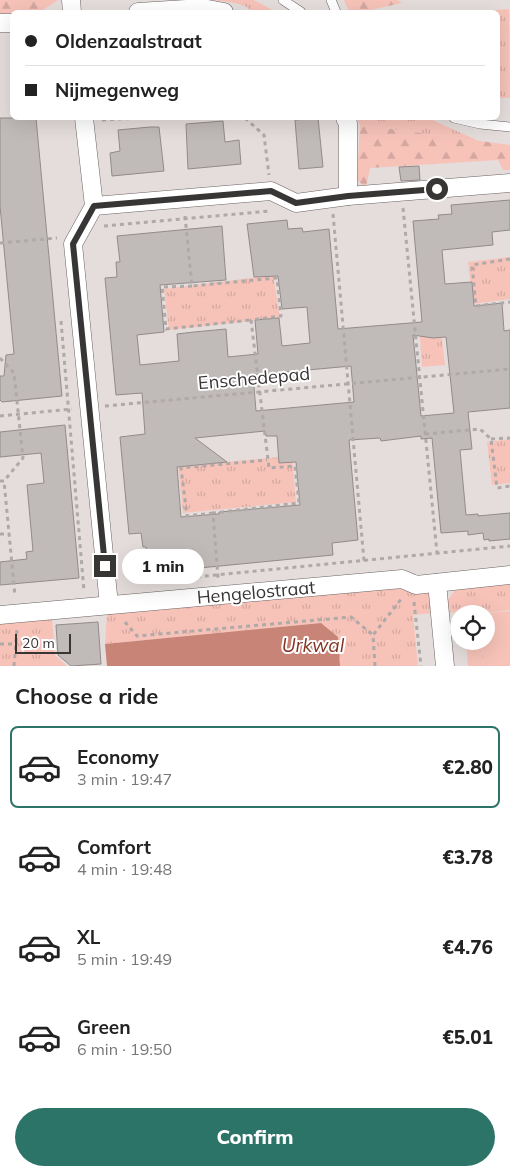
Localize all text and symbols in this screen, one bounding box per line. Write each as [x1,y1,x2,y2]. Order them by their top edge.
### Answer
text: Oldenzaalstraat [55,29,202,53]
text: Nijmegenweg [55,78,179,102]
route start [426,178,448,200]
street label: Enschedepad [197,362,311,394]
callout: 1 min [122,548,205,584]
route end [94,555,116,577]
text: 1 min [142,556,184,576]
street label: Hengelostraat [196,575,316,609]
map controls [450,605,495,650]
button: locate [450,605,495,650]
scale bar [15,631,71,654]
water label: Urkwal [282,633,345,657]
text: 20 m [22,634,55,652]
text: Choose a ride [15,682,158,710]
icon: car [17,745,62,790]
text: Economy [77,745,159,769]
text: €2.80 [442,755,493,779]
text: 3 min · 19:47 [77,769,172,789]
icon: car [17,835,62,880]
text: Comfort [77,835,151,859]
text: €3.78 [442,845,493,869]
text: 4 min · 19:48 [77,859,172,879]
icon: car [17,925,62,970]
text: XL [77,925,100,949]
text: €4.76 [442,935,493,959]
text: 5 min · 19:49 [77,949,172,969]
icon: car [17,1015,62,1060]
text: Green [77,1015,131,1039]
text: €5.01 [442,1025,493,1049]
text: 6 min · 19:50 [77,1039,172,1059]
button: Confirm [15,1108,495,1166]

